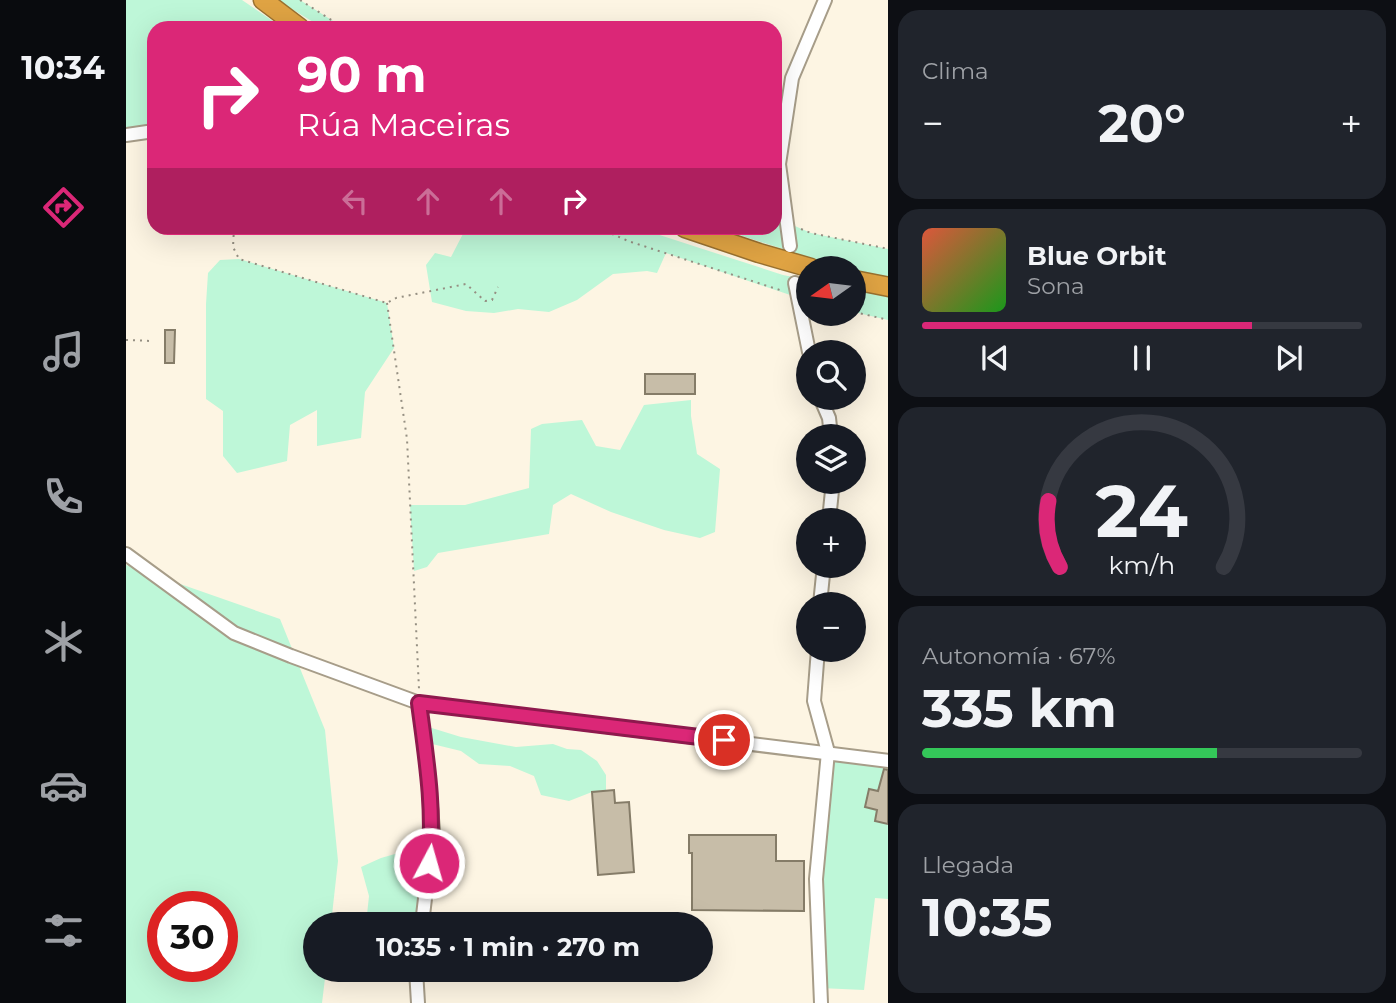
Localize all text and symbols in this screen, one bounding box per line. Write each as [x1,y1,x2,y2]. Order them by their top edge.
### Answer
text: 90 m [297,45,427,104]
text: 10:34 [21,48,105,87]
icon: right [182,49,273,140]
text: Clima [922,57,989,85]
text: 20° [1098,92,1186,155]
text: − [922,100,944,147]
text: + [1340,100,1362,147]
text: Rúa Maceiras [297,105,510,144]
icon: left [336,182,374,220]
icon: ahead [409,182,447,220]
icon: ahead [482,182,520,220]
icon: right [555,182,593,220]
icon: directions [39,183,88,232]
text: Blue Orbit [1027,240,1166,272]
north arrow [796,256,866,326]
map controls [796,256,866,662]
text: Sona [1027,272,1085,300]
icon: music [39,327,88,376]
icon: previous [976,339,1014,377]
icon: pause [1123,339,1161,377]
icon: next [1270,339,1308,377]
button: search [796,340,866,410]
button: layers [796,424,866,494]
text: 24 [1096,468,1188,556]
icon: phone [39,472,88,521]
button: + [796,508,866,578]
text: km/h [1109,550,1175,580]
button: − [796,592,866,662]
icon: climate [39,617,88,666]
text: Autonomía · 67% [922,642,1115,670]
text: 335 km [922,677,1117,740]
pin [694,710,754,770]
icon: arrive [705,721,743,759]
icon: car [39,761,88,810]
position arrow [392,826,466,900]
text: Llegada [922,851,1014,879]
text: 10:35 [922,886,1053,949]
speed limit sign: 30 [147,891,238,982]
icon: filters [39,906,88,955]
text: 10:35 · 1 min · 270 m [376,931,640,963]

